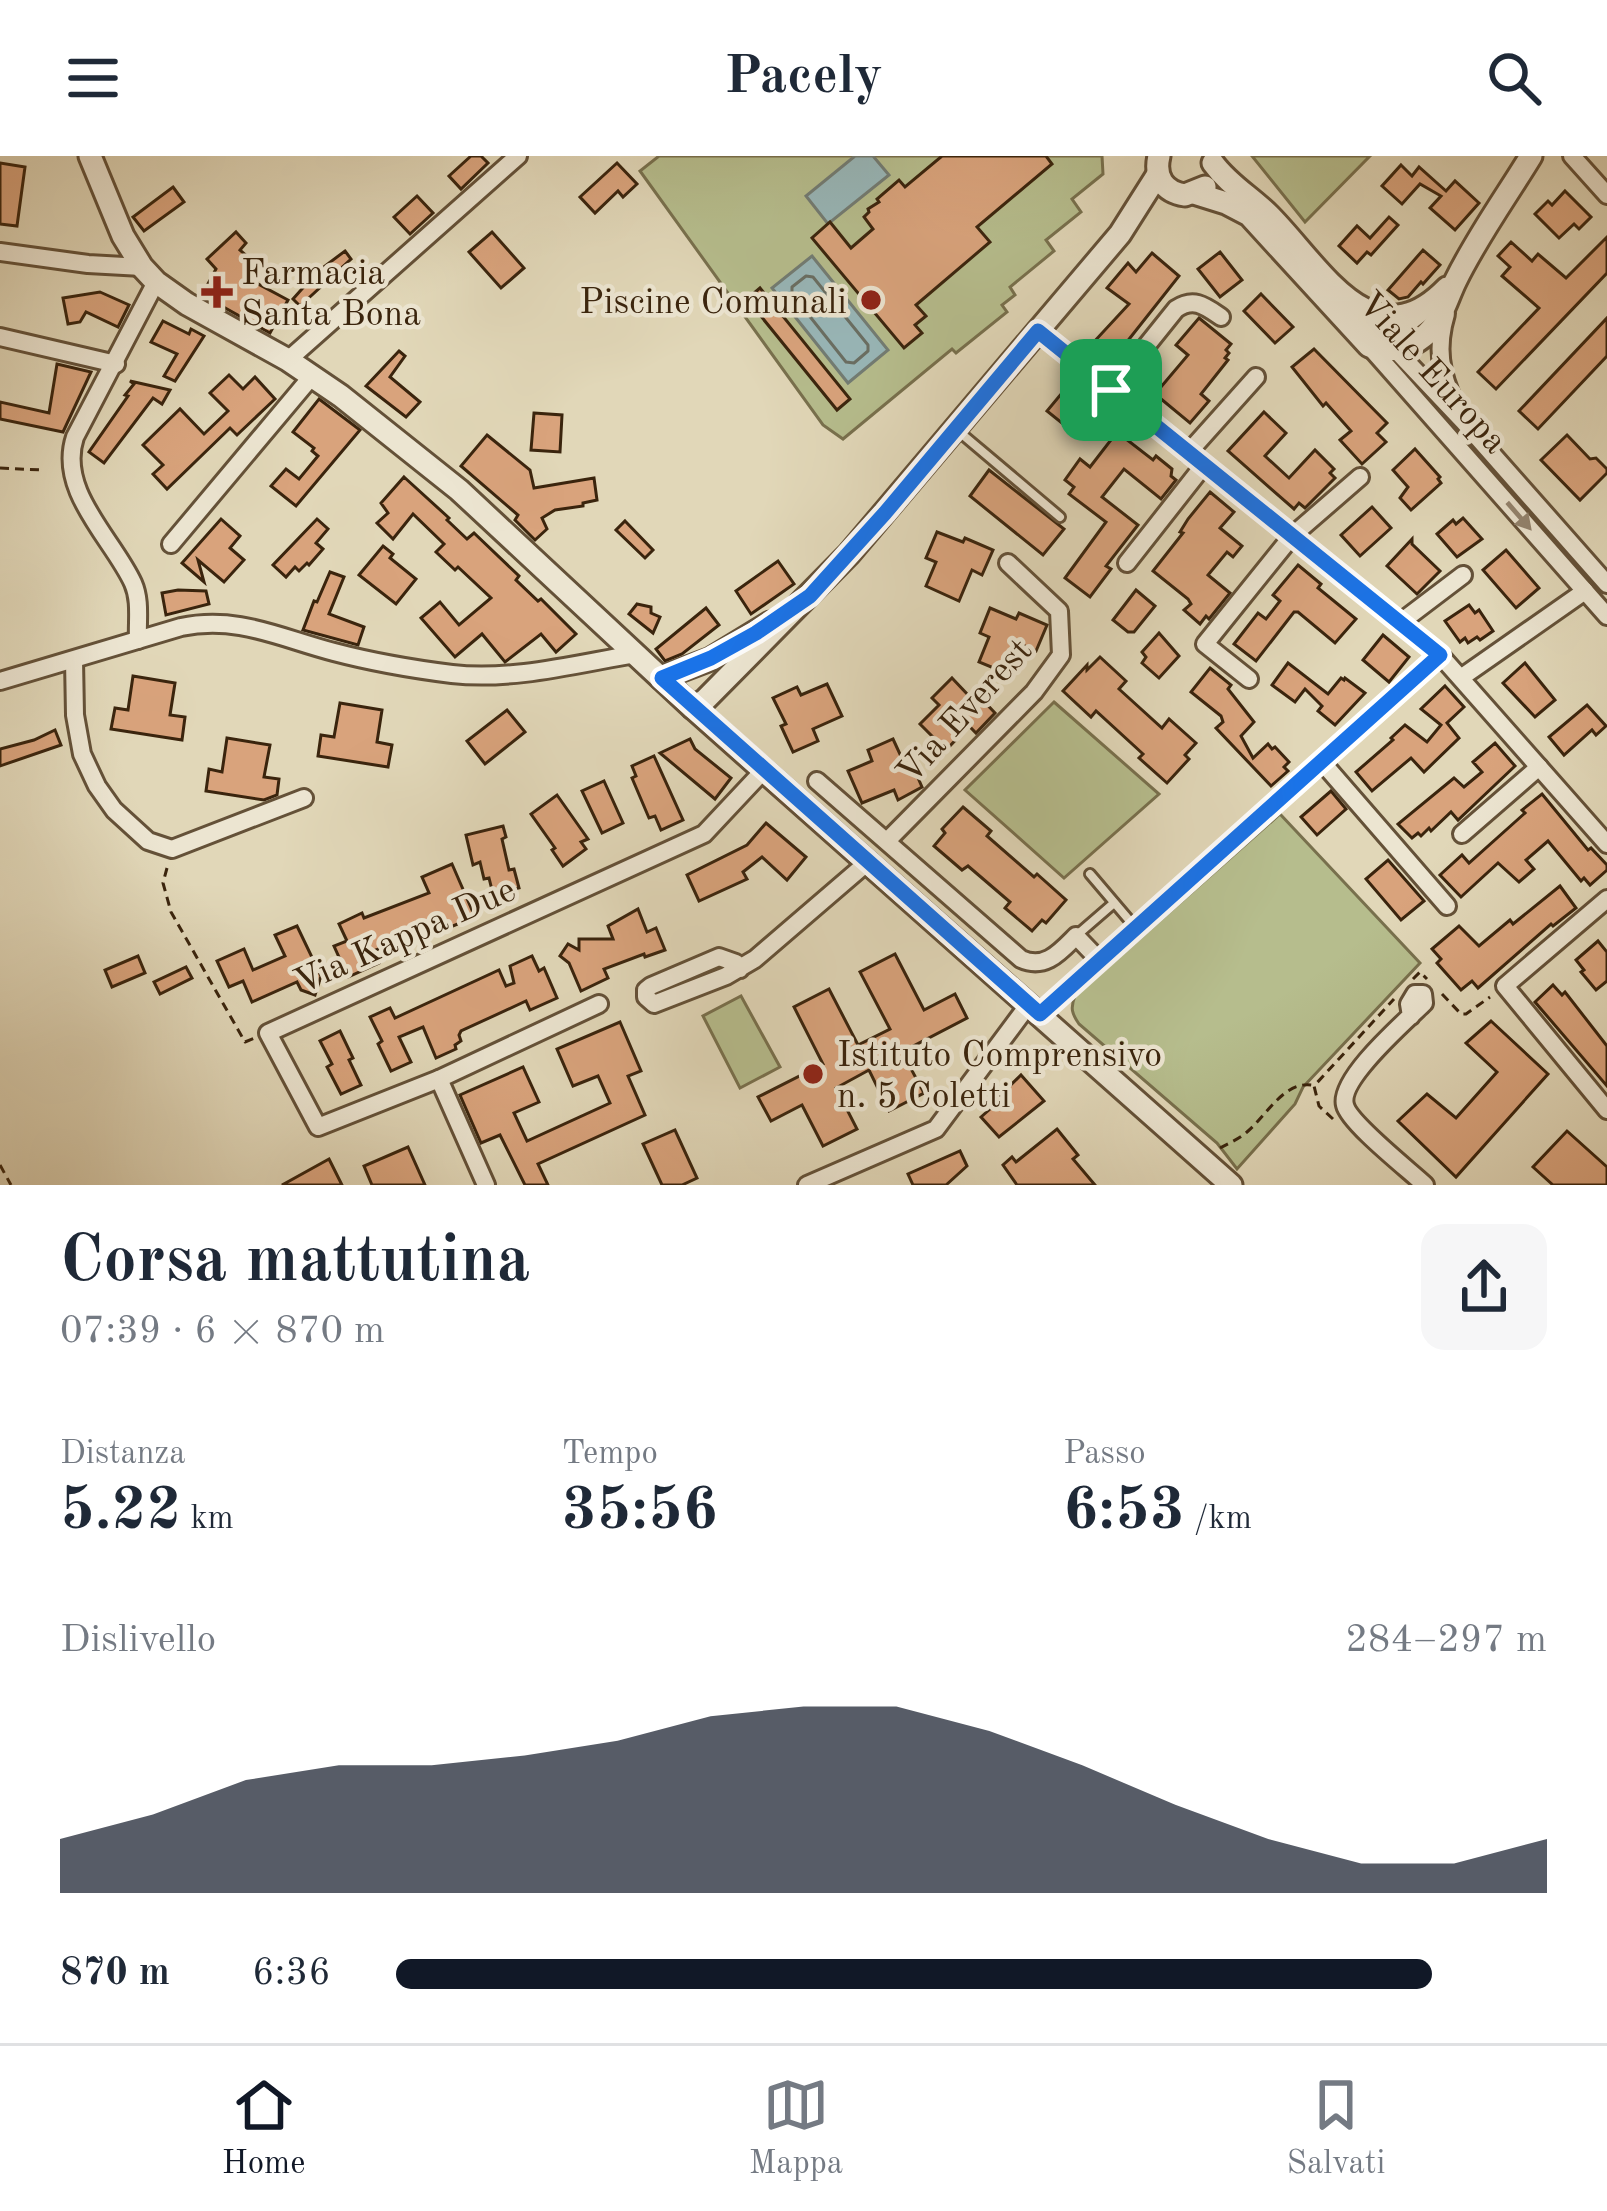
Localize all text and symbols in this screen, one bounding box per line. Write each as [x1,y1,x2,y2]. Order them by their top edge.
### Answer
icon: menu [60,45,126,111]
icon: search [1481,45,1547,111]
text: Pacely [724,51,883,105]
place label: Farmacia Santa Bona [241,257,421,334]
marker: Farmacia Santa Bona [204,279,230,305]
place label: Piscine Comunali [579,286,847,322]
street label: Viale Europa [1350,286,1513,461]
marker: Piscine Comunali [858,287,884,313]
pin [1060,339,1162,441]
icon: arrive [1078,357,1144,423]
one-way arrow [1505,501,1532,531]
street label: Via Everest [892,633,1040,792]
street label: Via Kappa Due [290,873,522,1002]
place label: Istituto Comprensivo n. 5 Coletti [837,1039,1162,1116]
marker: Istituto Comprensivo n. 5 Coletti [800,1061,826,1087]
button: share [1421,1224,1547,1350]
text: Corsa mattutina [60,1230,530,1296]
text: 07:39 · 6 × 870 m [60,1312,385,1351]
text: Distanza [60,1438,185,1471]
text: Tempo [562,1438,658,1471]
text: Passo [1063,1438,1146,1471]
text: 5.22 [60,1482,181,1542]
text: 35:56 [562,1482,718,1542]
text: 6:53 [1063,1482,1185,1542]
text: km [181,1503,234,1536]
text: /km [1185,1503,1252,1536]
text: Dislivello [60,1621,216,1660]
text: 284–297 m [1345,1621,1547,1660]
text: 870 m [60,1954,170,1993]
text: 6:36 [252,1954,331,1993]
tab: Home [222,2072,305,2185]
tab: Mappa [749,2072,843,2185]
tab: Salvati [1286,2072,1385,2185]

